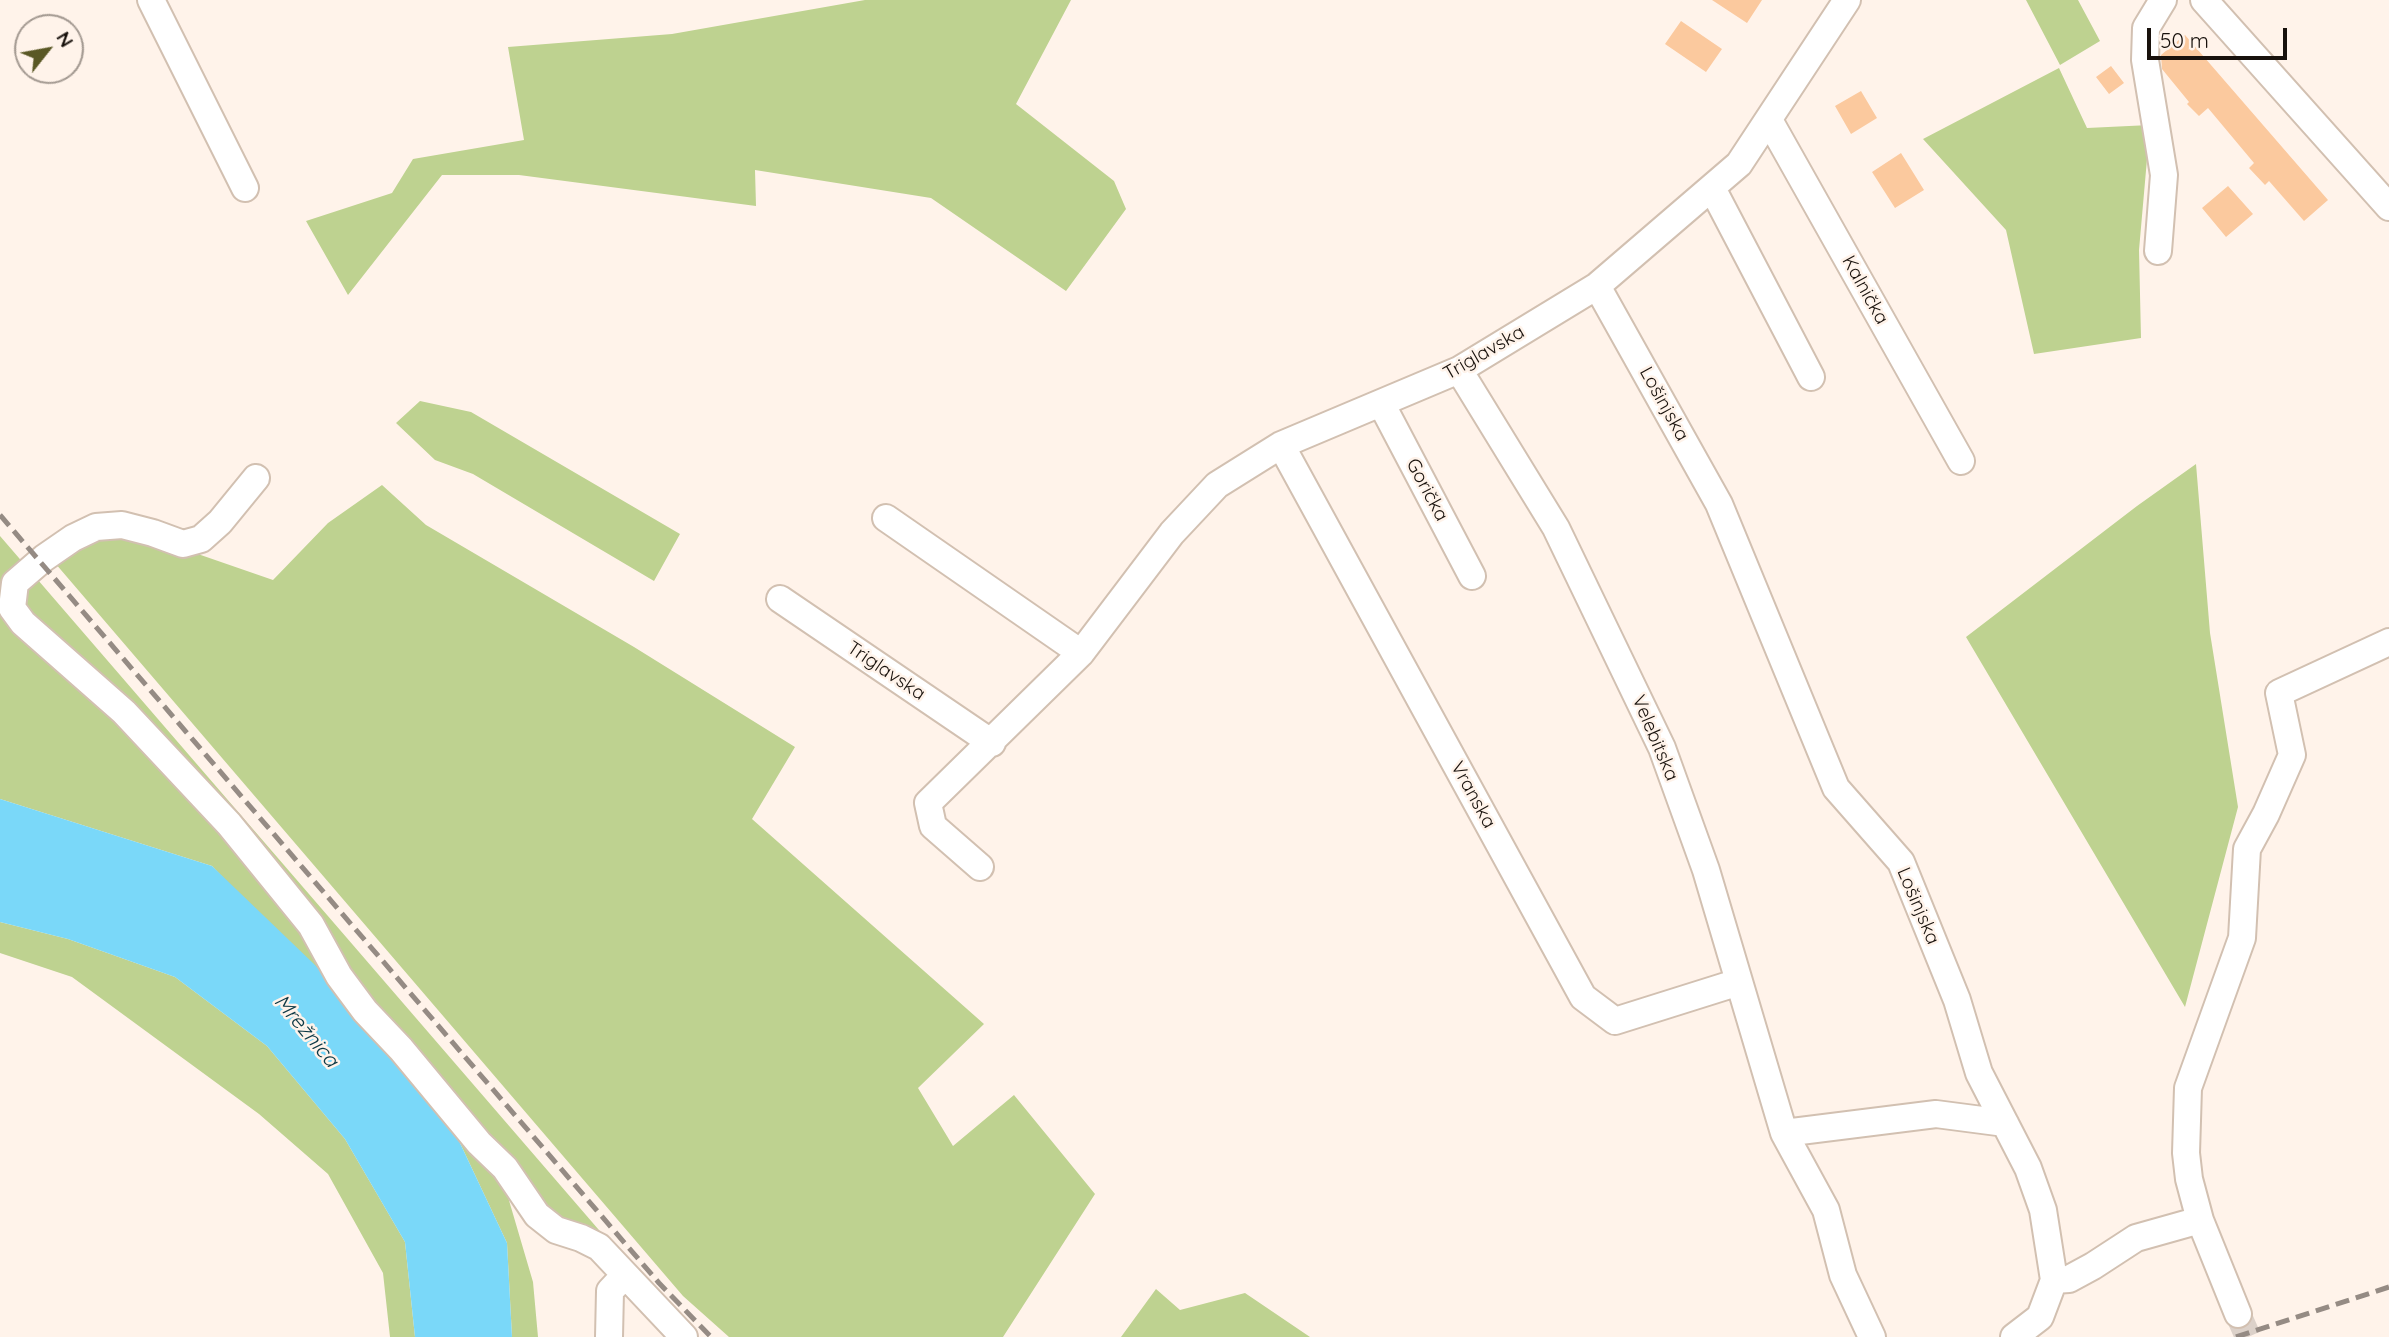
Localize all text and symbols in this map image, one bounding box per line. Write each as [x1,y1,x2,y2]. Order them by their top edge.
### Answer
north arrow [14,14,84,84]
scale bar [2151,14,2291,58]
text: N [51,27,79,51]
text: 50 m [2160,27,2209,53]
street label: Kalnička [1837,252,1893,328]
street label: Triglavska [1439,321,1529,385]
street label: Lošinjska [1634,363,1694,445]
street label: Gorička [1401,455,1453,525]
street label: Triglavska [842,636,930,706]
street label: Velebitska [1627,692,1683,784]
street label: Vranska [1445,758,1501,832]
street label: Lošinjska [1892,864,1944,948]
water label: Mrežnica [268,990,344,1072]

